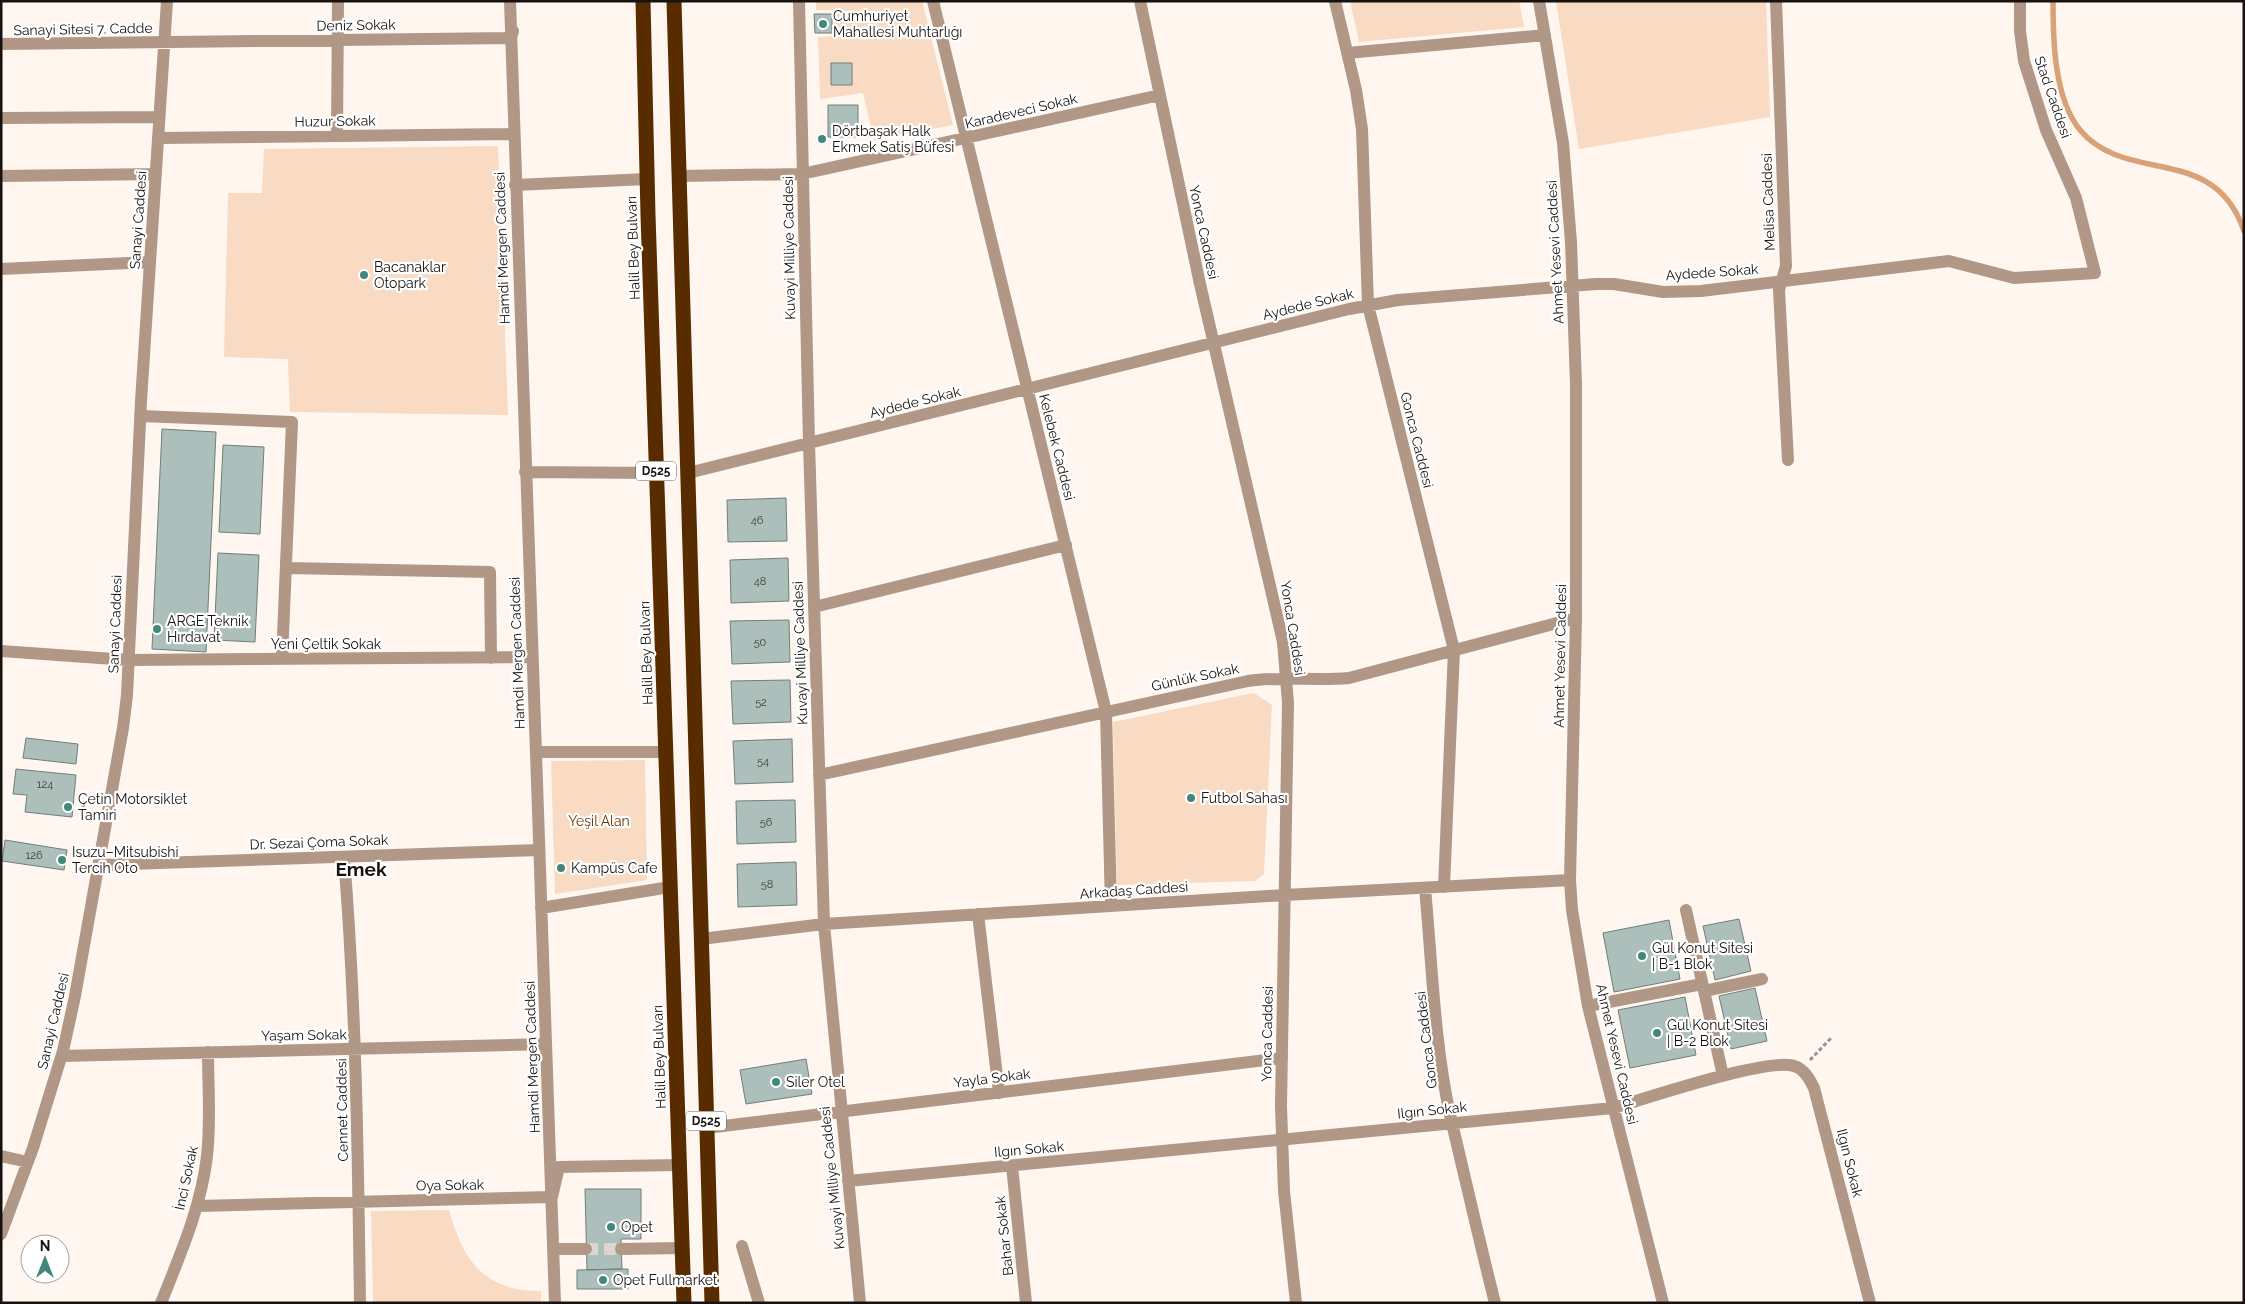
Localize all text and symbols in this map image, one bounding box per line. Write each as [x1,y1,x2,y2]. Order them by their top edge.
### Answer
place label: Cumhuriyet Mahallesi Muhtarlığı [833,8,962,40]
street label: Deniz Sokak [316,16,396,34]
marker: Cumhuriyet Mahallesi Muhtarlığı [817,18,829,30]
street label: Sanayi Sitesi 7. Cadde [13,20,153,38]
street label: Stad Caddesi [2031,54,2075,140]
street label: Karadeveci Sokak [963,90,1079,132]
street label: Huzur Sokak [294,112,376,130]
place label: Dörtbaşak Halk Ekmek Satiş Büfesi [832,123,954,155]
marker: Dörtbaşak Halk Ekmek Satiş Büfesi [816,133,828,145]
street label: Melisa Caddesi [1758,153,1778,251]
street label: Sanayi Caddesi [127,170,149,270]
street label: Hamdi Mergen Caddesi [491,172,513,324]
street label: Kuvayi Milliye Caddesi [780,176,798,320]
street label: Ahmet Yesevi Caddesi [1543,180,1567,324]
street label: Yonca Caddesi [1186,183,1222,281]
street label: Halil Bey Bulvarı [623,196,643,300]
place label: Bacanaklar Otopark [374,259,446,291]
street label: Aydede Sokak [1665,261,1760,283]
marker: Bacanaklar Otopark [358,269,370,281]
street label: Aydede Sokak [1261,285,1356,323]
street label: Aydede Sokak [868,383,963,421]
street label: Gonca Caddesi [1397,390,1437,490]
street label: Kelebek Caddesi [1036,392,1078,502]
road number: D525 [636,462,676,481]
house number: 46 [751,514,764,527]
street label: Sanayi Caddesi [105,574,125,674]
house number: 48 [754,575,766,588]
street label: Hamdi Mergen Caddesi [506,577,528,729]
street label: Yonca Caddesi [1278,579,1308,677]
street label: Kuvayi Milliye Caddesi [789,581,811,725]
street label: Ahmet Yesevi Caddesi [1551,584,1569,728]
street label: Halil Bey Bulvarı [636,601,656,705]
place label: ARGE Teknik Hırdavat [167,613,249,645]
marker: ARGE Teknik Hırdavat [151,623,163,635]
street label: Yeni Çeltik Sokak [271,636,382,652]
house number: 50 [754,636,767,649]
street label: Günlük Sokak [1150,660,1241,694]
house number: 52 [755,696,767,709]
house number: 54 [757,755,769,768]
house number: 124 [37,778,53,791]
place label: Futbol Sahası [1201,790,1287,806]
place label: Çetin Motorsiklet Tamiri [78,791,188,823]
marker: Futbol Sahası [1185,792,1197,804]
marker: Çetin Motorsiklet Tamiri [62,801,74,813]
park label: Yeşil Alan [568,813,630,829]
house number: 56 [760,816,773,829]
street label: Dr. Sezai Çoma Sokak [249,832,389,852]
place label: Isuzu–Mitsubishi Tercih Oto [72,844,178,876]
house number: 126 [25,849,43,862]
marker: Isuzu–Mitsubishi Tercih Oto [56,854,68,866]
district label: Emek [335,858,387,880]
place label: Kampüs Cafe [571,860,658,876]
marker: Kampüs Cafe [555,862,567,874]
house number: 58 [761,878,773,891]
street label: Arkadaş Caddesi [1079,878,1189,902]
place label: Gül Konut Sitesi | B-1 Blok [1652,940,1753,972]
marker: Gül Konut Sitesi | B-1 Blok [1636,950,1648,962]
street label: Sanayi Caddesi [34,971,72,1071]
street label: Hamdi Mergen Caddesi [521,981,543,1133]
street label: Ahmet Yesevi Caddesi [1593,982,1641,1126]
street label: Yonca Caddesi [1258,986,1276,1082]
street label: Gonca Caddesi [1412,990,1440,1090]
street label: Halil Bey Bulvarı [649,1005,669,1109]
place label: Gül Konut Sitesi | B-2 Blok [1667,1017,1768,1049]
street label: Yaşam Sokak [261,1026,347,1044]
marker: Gül Konut Sitesi | B-2 Blok [1651,1027,1663,1039]
street label: Cennet Caddesi [333,1058,351,1162]
street label: Yayla Sokak [953,1065,1032,1091]
place label: Siler Otel [786,1074,845,1090]
marker: Siler Otel [770,1076,782,1088]
street label: Ilgın Sokak [1396,1098,1468,1122]
street label: Kuvayi Milliye Caddesi [817,1106,847,1250]
road number: D525 [686,1112,726,1130]
street label: Ilgın Sokak [1834,1127,1866,1199]
street label: Ilgın Sokak [993,1138,1065,1160]
street label: İnci Sokak [169,1143,201,1212]
street label: Oya Sokak [416,1176,485,1194]
street label: Bahar Sokak [992,1195,1016,1277]
place label: Opet [621,1219,653,1235]
marker: Opet [605,1221,617,1233]
north arrow [20,1234,70,1284]
text: N [40,1238,50,1254]
place label: Opet Fullmarket [613,1272,718,1288]
marker: Opet Fullmarket [597,1274,609,1286]

